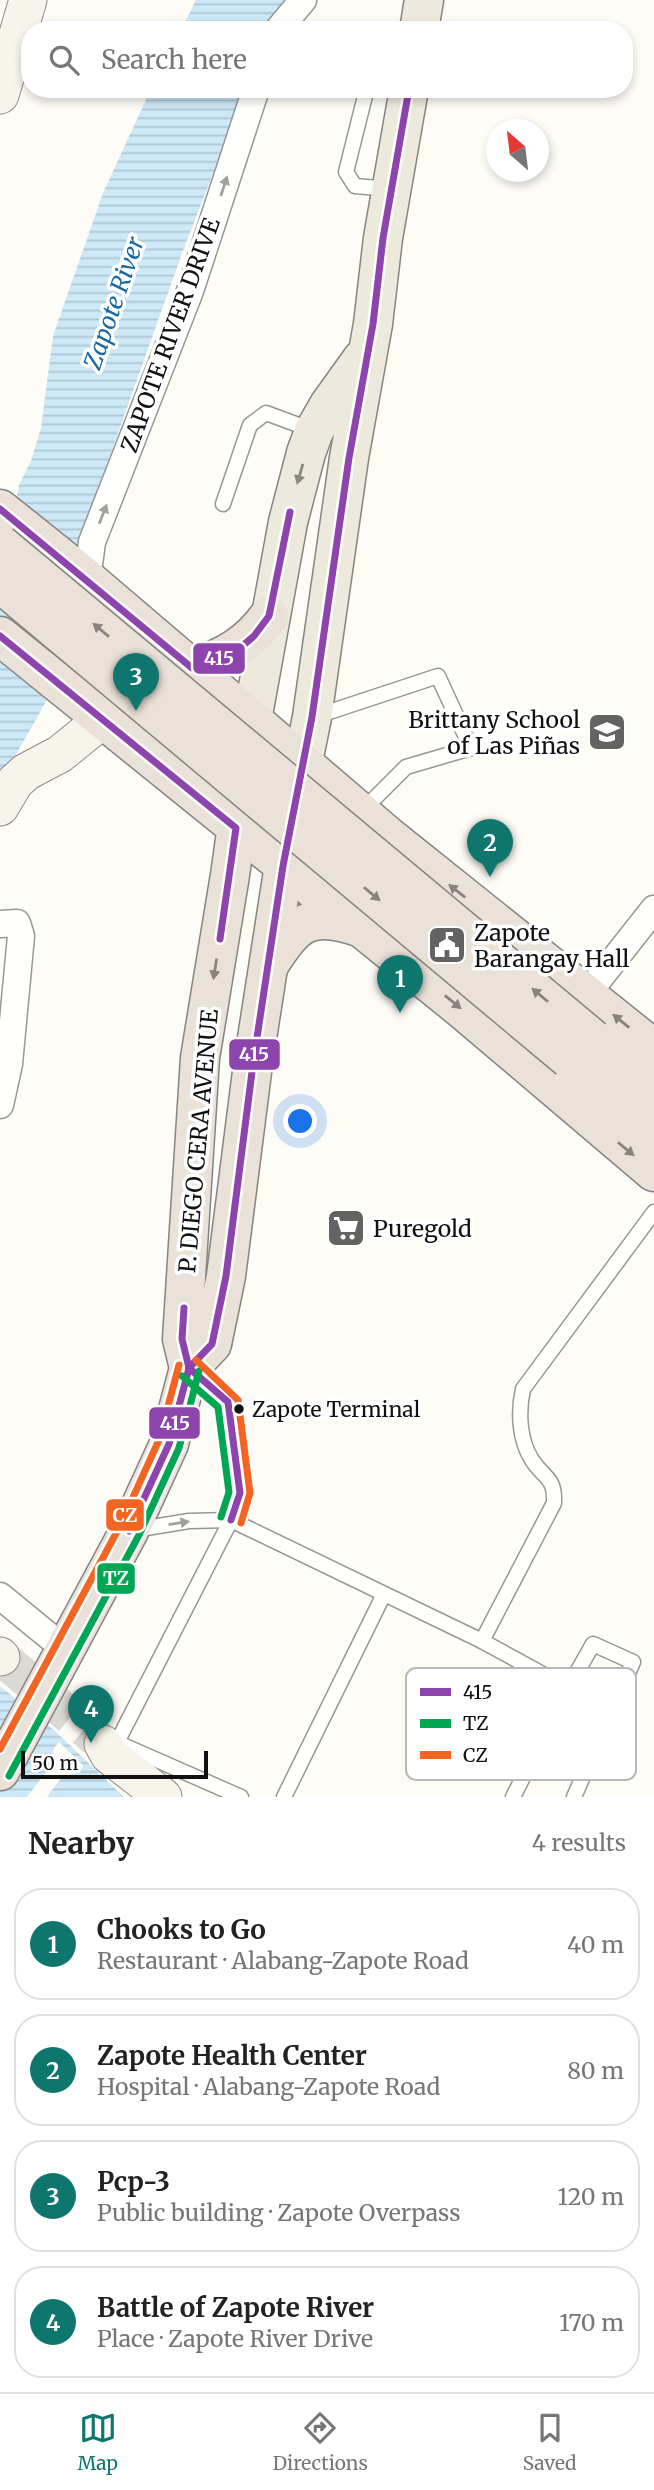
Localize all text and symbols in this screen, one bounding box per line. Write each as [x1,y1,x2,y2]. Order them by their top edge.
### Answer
search box [21,21,633,98]
icon: search [45,41,83,79]
text: Search here [101,43,247,76]
north arrow [486,119,549,182]
one-way arrow [220,175,230,196]
street label: ZAPOTE RIVER DRIVE [114,213,226,456]
water label: Zapote River [77,232,152,374]
one-way arrow [294,464,304,485]
one-way arrow [97,503,108,524]
one-way arrow [92,622,110,638]
line badge: 415 [192,642,246,675]
text: 415 [204,646,234,670]
pin: 3 [113,653,159,711]
place label: Brittany School of Las Piñas [408,705,580,760]
school or university icon: Brittany School of Las Piñas [586,711,628,753]
pin: 2 [467,819,513,877]
one-way arrow [448,883,466,898]
one-way arrow [364,886,381,901]
place label: Zapote Barangay Hall [474,918,629,973]
public building icon: Zapote Barangay Hall [426,924,468,966]
pin: 1 [377,955,423,1013]
one-way arrow [209,958,220,980]
one-way arrow [531,987,549,1003]
one-way arrow [444,994,461,1009]
street label: P. DIEGO CERA AVENUE [172,1008,224,1274]
one-way arrow [612,1014,630,1029]
line badge: 415 [228,1038,281,1071]
text: 415 [239,1042,269,1066]
your location [283,1104,317,1138]
one-way arrow [618,1141,635,1156]
supermarket icon: Puregold [325,1207,367,1249]
place label: Puregold [373,1214,472,1243]
place label: Zapote Terminal [252,1396,421,1423]
marker: Zapote Terminal [232,1402,246,1416]
line badge: 415 [148,1406,201,1440]
text: 415 [160,1411,190,1435]
line badge: CZ [105,1498,145,1532]
text: CZ [113,1503,138,1527]
one-way arrow [169,1517,191,1528]
line badge: TZ [96,1562,136,1595]
text: TZ [103,1566,129,1590]
legend [406,1668,636,1780]
text: 415 [463,1680,492,1704]
pin: 4 [68,1685,114,1743]
text: TZ [463,1711,488,1735]
text: CZ [463,1743,488,1767]
scale bar [21,1748,208,1780]
text: 50 m [32,1751,78,1775]
text: Nearby [28,1824,134,1862]
text: 4 results [532,1828,626,1857]
text: Chooks to Go [97,1913,266,1946]
text: 1 [48,1930,58,1959]
text: 40 m [567,1930,624,1959]
text: Restaurant · Alabang-Zapote Road [97,1946,469,1975]
text: Zapote Health Center [97,2039,367,2072]
text: 2 [46,2056,60,2085]
text: 80 m [567,2056,624,2085]
text: Hospital · Alabang-Zapote Road [97,2072,440,2101]
text: Pcp-3 [97,2165,170,2198]
text: 3 [46,2182,60,2211]
text: 120 m [558,2182,624,2211]
text: Public building · Zapote Overpass [97,2198,461,2227]
text: Battle of Zapote River [97,2291,374,2324]
text: 4 [46,2308,60,2337]
text: 170 m [559,2308,624,2337]
text: Place · Zapote River Drive [97,2324,373,2353]
tab: Map [77,2409,118,2475]
tab: Directions [273,2409,368,2475]
tab: Saved [523,2409,577,2475]

